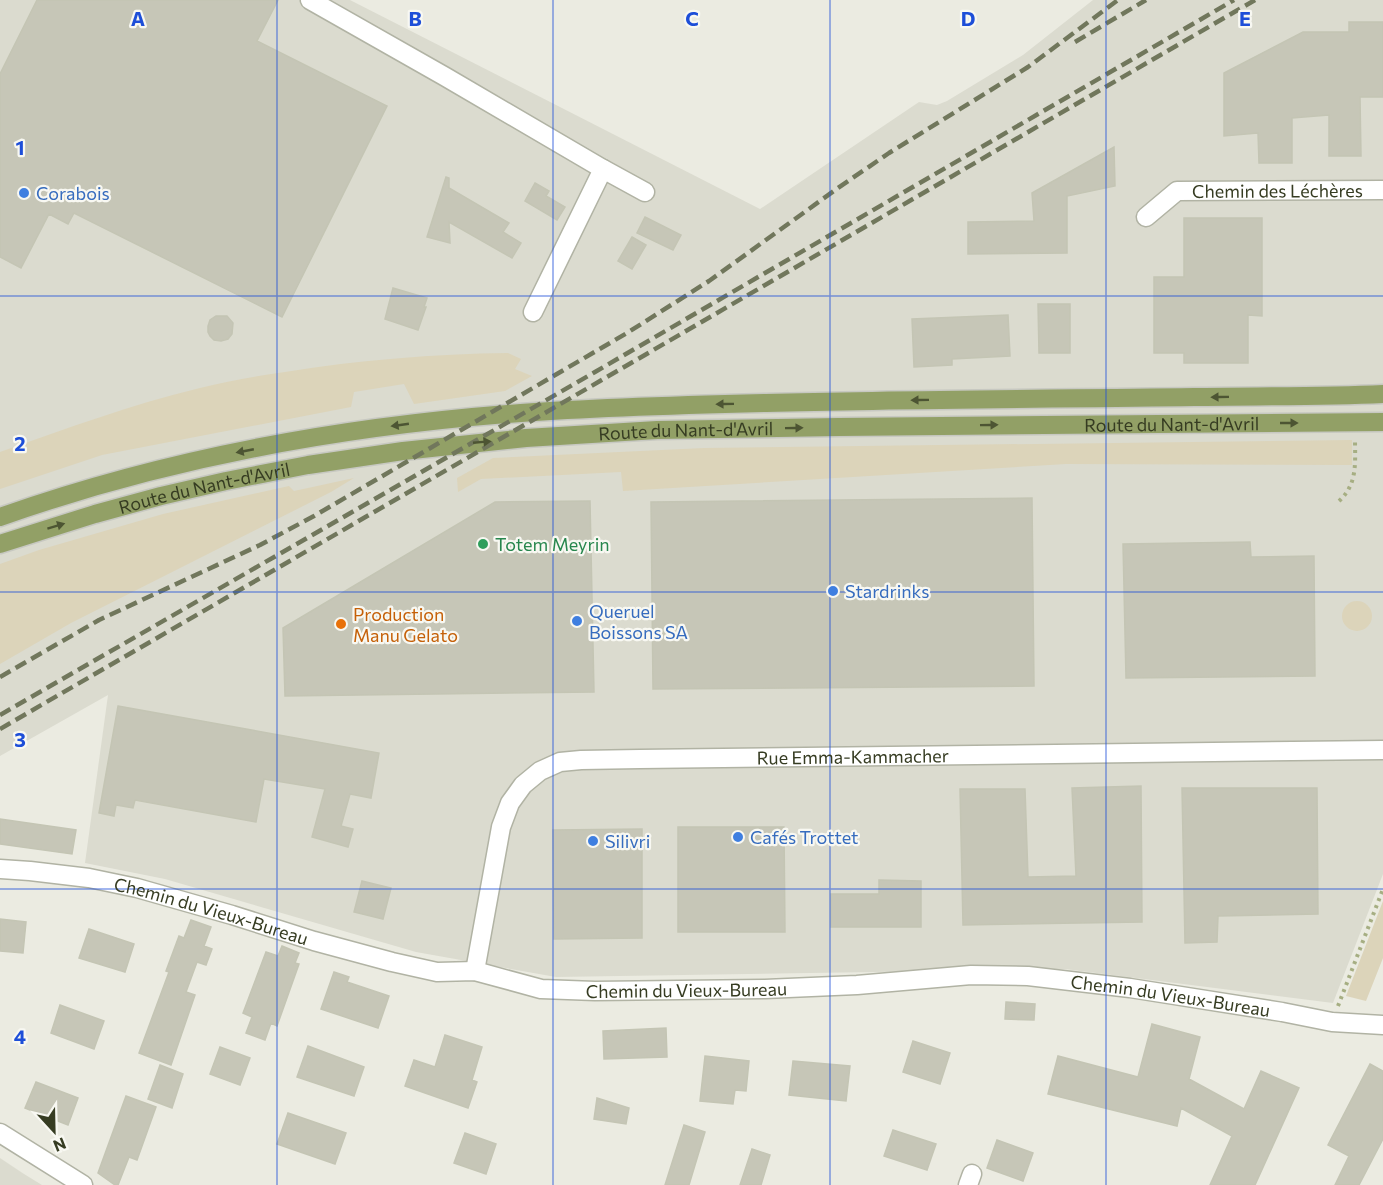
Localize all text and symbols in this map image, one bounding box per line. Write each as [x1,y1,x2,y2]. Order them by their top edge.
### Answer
text: A [131,6,145,30]
text: B [408,6,422,30]
text: C [685,6,699,30]
text: D [961,6,975,30]
text: E [1239,6,1251,30]
text: 1 [15,135,25,159]
street label: Chemin des Léchères [1192,179,1363,202]
place label: Corabois [36,182,110,204]
marker: Corabois [17,186,31,200]
one-way arrow [1210,392,1229,402]
one-way arrow [910,395,929,405]
one-way arrow [715,399,734,408]
street label: Route du Nant-d'Avril [1084,412,1259,436]
street label: Route du Nant-d'Avril [598,417,774,445]
one-way arrow [1279,418,1298,428]
one-way arrow [390,421,409,430]
one-way arrow [979,421,998,430]
one-way arrow [784,423,803,433]
text: 2 [14,431,26,455]
one-way arrow [472,437,491,447]
one-way arrow [236,447,255,456]
street label: Route du Nant-d'Avril [116,458,292,518]
one-way arrow [47,521,65,530]
place label: Totem Meyrin [495,533,610,555]
marker: Totem Meyrin [476,537,490,551]
place label: Stardrinks [845,580,930,602]
marker: Stardrinks [826,584,840,598]
place label: Queruel Boissons SA [589,600,688,643]
place label: Production Manu Gelato [353,603,458,646]
marker: Queruel Boissons SA [570,614,584,628]
marker: Production Manu Gelato [334,617,348,631]
text: 3 [14,727,26,751]
street label: Rue Emma-Kammacher [756,744,949,769]
place label: Cafés Trottet [750,826,858,848]
place label: Silivri [605,830,650,852]
marker: Cafés Trottet [731,830,745,844]
marker: Silivri [586,834,600,848]
street label: Chemin du Vieux-Bureau [112,873,311,949]
street label: Chemin du Vieux-Bureau [1070,970,1272,1021]
street label: Chemin du Vieux-Bureau [585,977,787,1002]
text: 4 [14,1024,26,1048]
north arrow [24,1101,84,1161]
text: N [51,1134,69,1156]

